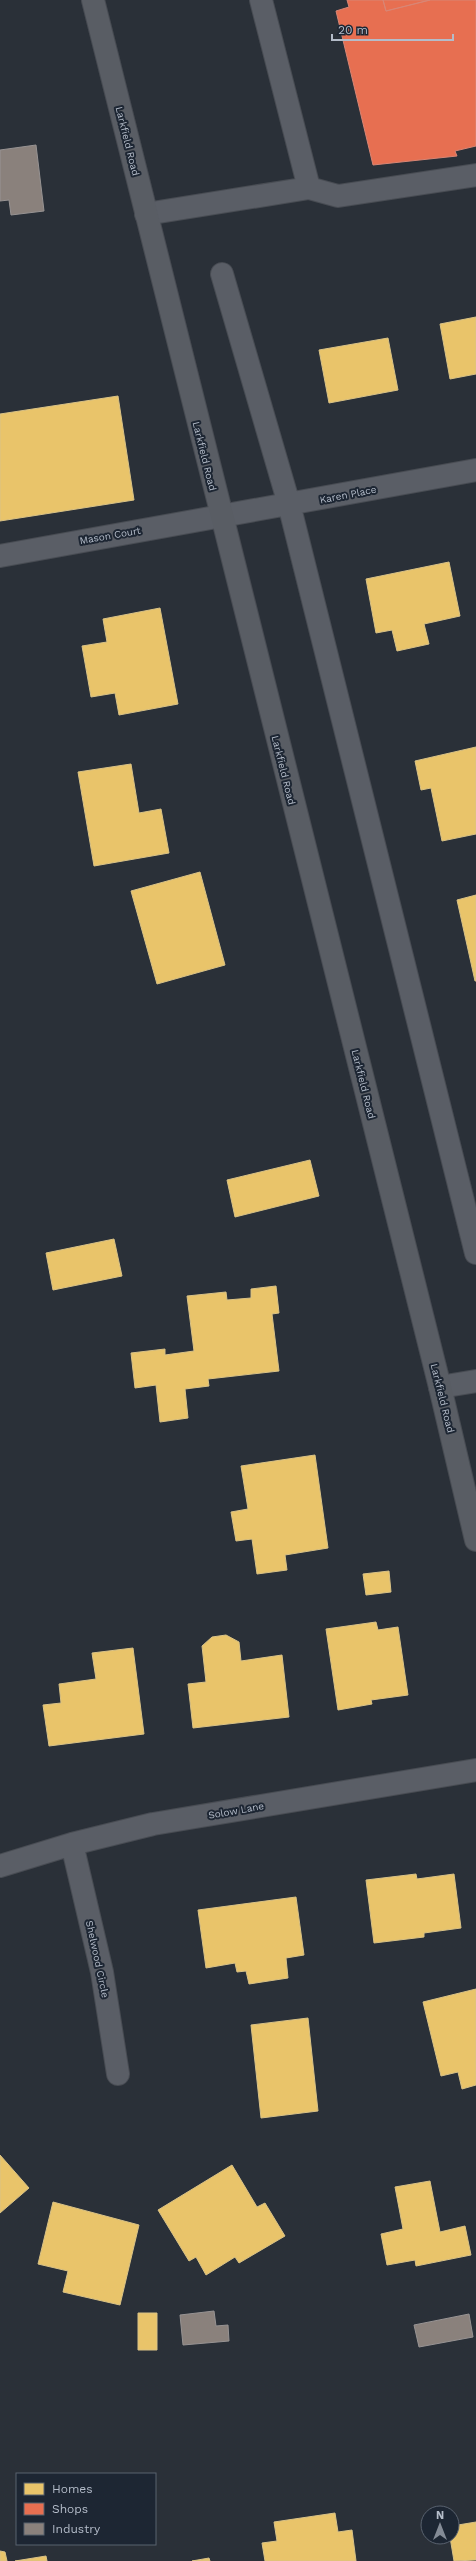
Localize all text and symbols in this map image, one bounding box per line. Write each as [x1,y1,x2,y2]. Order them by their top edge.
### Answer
scale bar [332,16,453,42]
text: 20 m [338,23,368,37]
street label: Larkfield Road [114,105,141,177]
street label: Larkfield Road [191,420,218,492]
street label: Karen Place [319,484,378,505]
street label: Mason Court [79,525,142,546]
street label: Larkfield Road [270,734,297,806]
street label: Larkfield Road [350,1048,377,1120]
street label: Larkfield Road [429,1362,456,1434]
street label: Solow Lane [207,1800,265,1821]
street label: Shelwood Circle [84,1919,111,1999]
legend [16,2473,156,2545]
text: Homes [52,2482,93,2496]
text: Shops [52,2502,88,2516]
north arrow [420,2505,460,2545]
text: N [436,2509,444,2522]
text: Industry [52,2522,101,2536]

